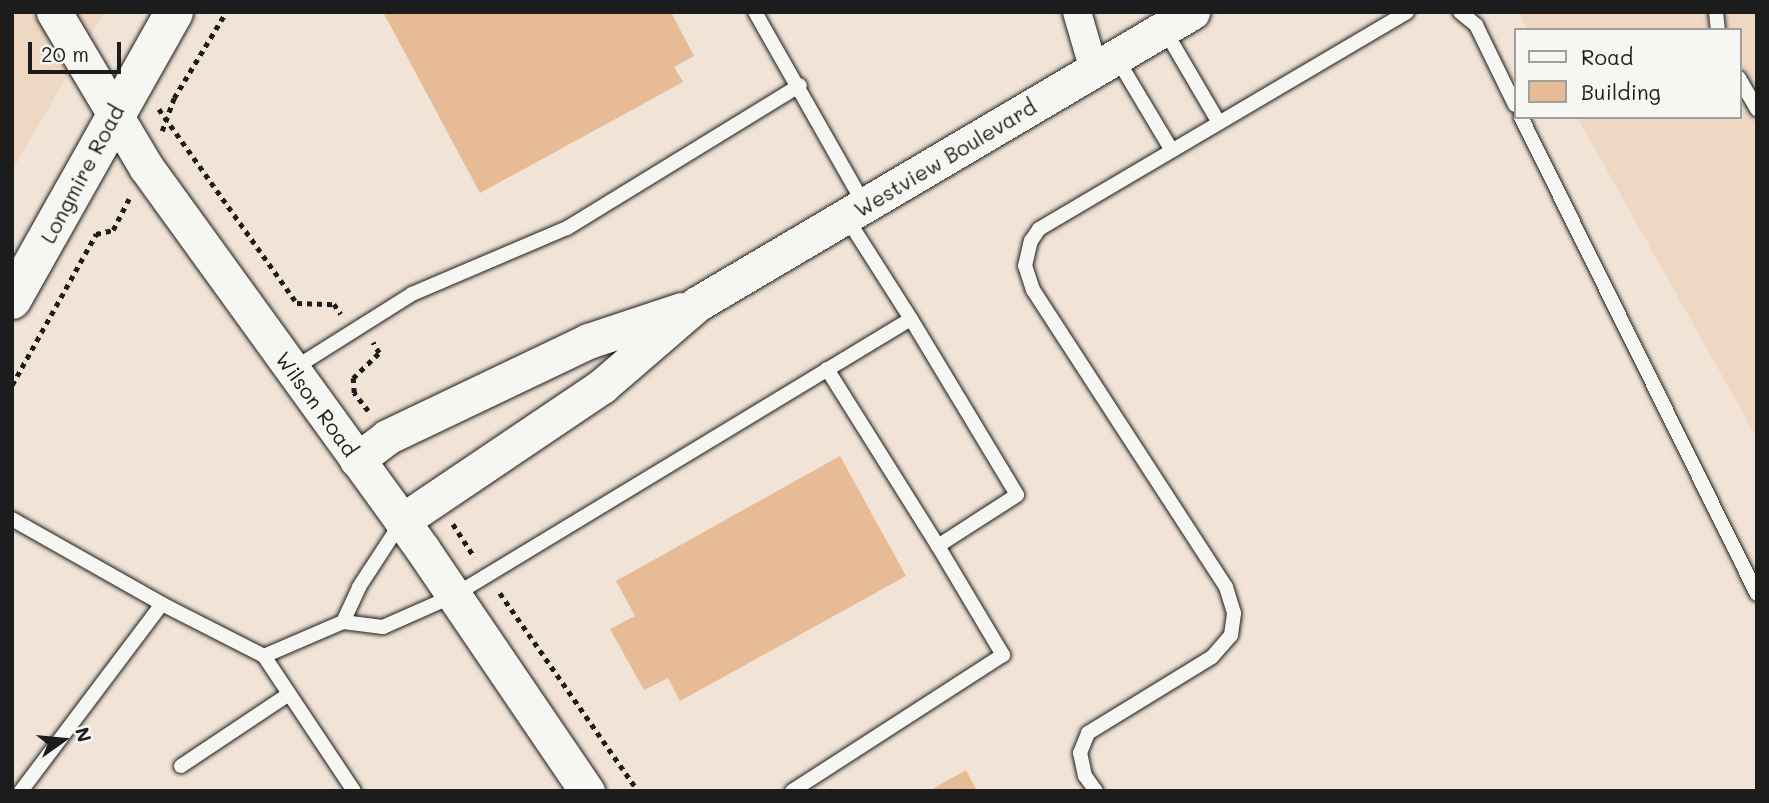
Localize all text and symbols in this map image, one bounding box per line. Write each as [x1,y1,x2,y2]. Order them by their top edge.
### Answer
scale bar [32,28,124,72]
legend [1514,28,1741,119]
text: 20 m [41,40,89,67]
text: Road [1581,43,1633,70]
text: Building [1581,78,1661,105]
street label: Westview Boulevard [849,94,1041,222]
street label: Longmire Road [35,101,129,247]
street label: Wilson Road [271,347,363,461]
north arrow [28,705,98,775]
text: N [70,724,98,745]

